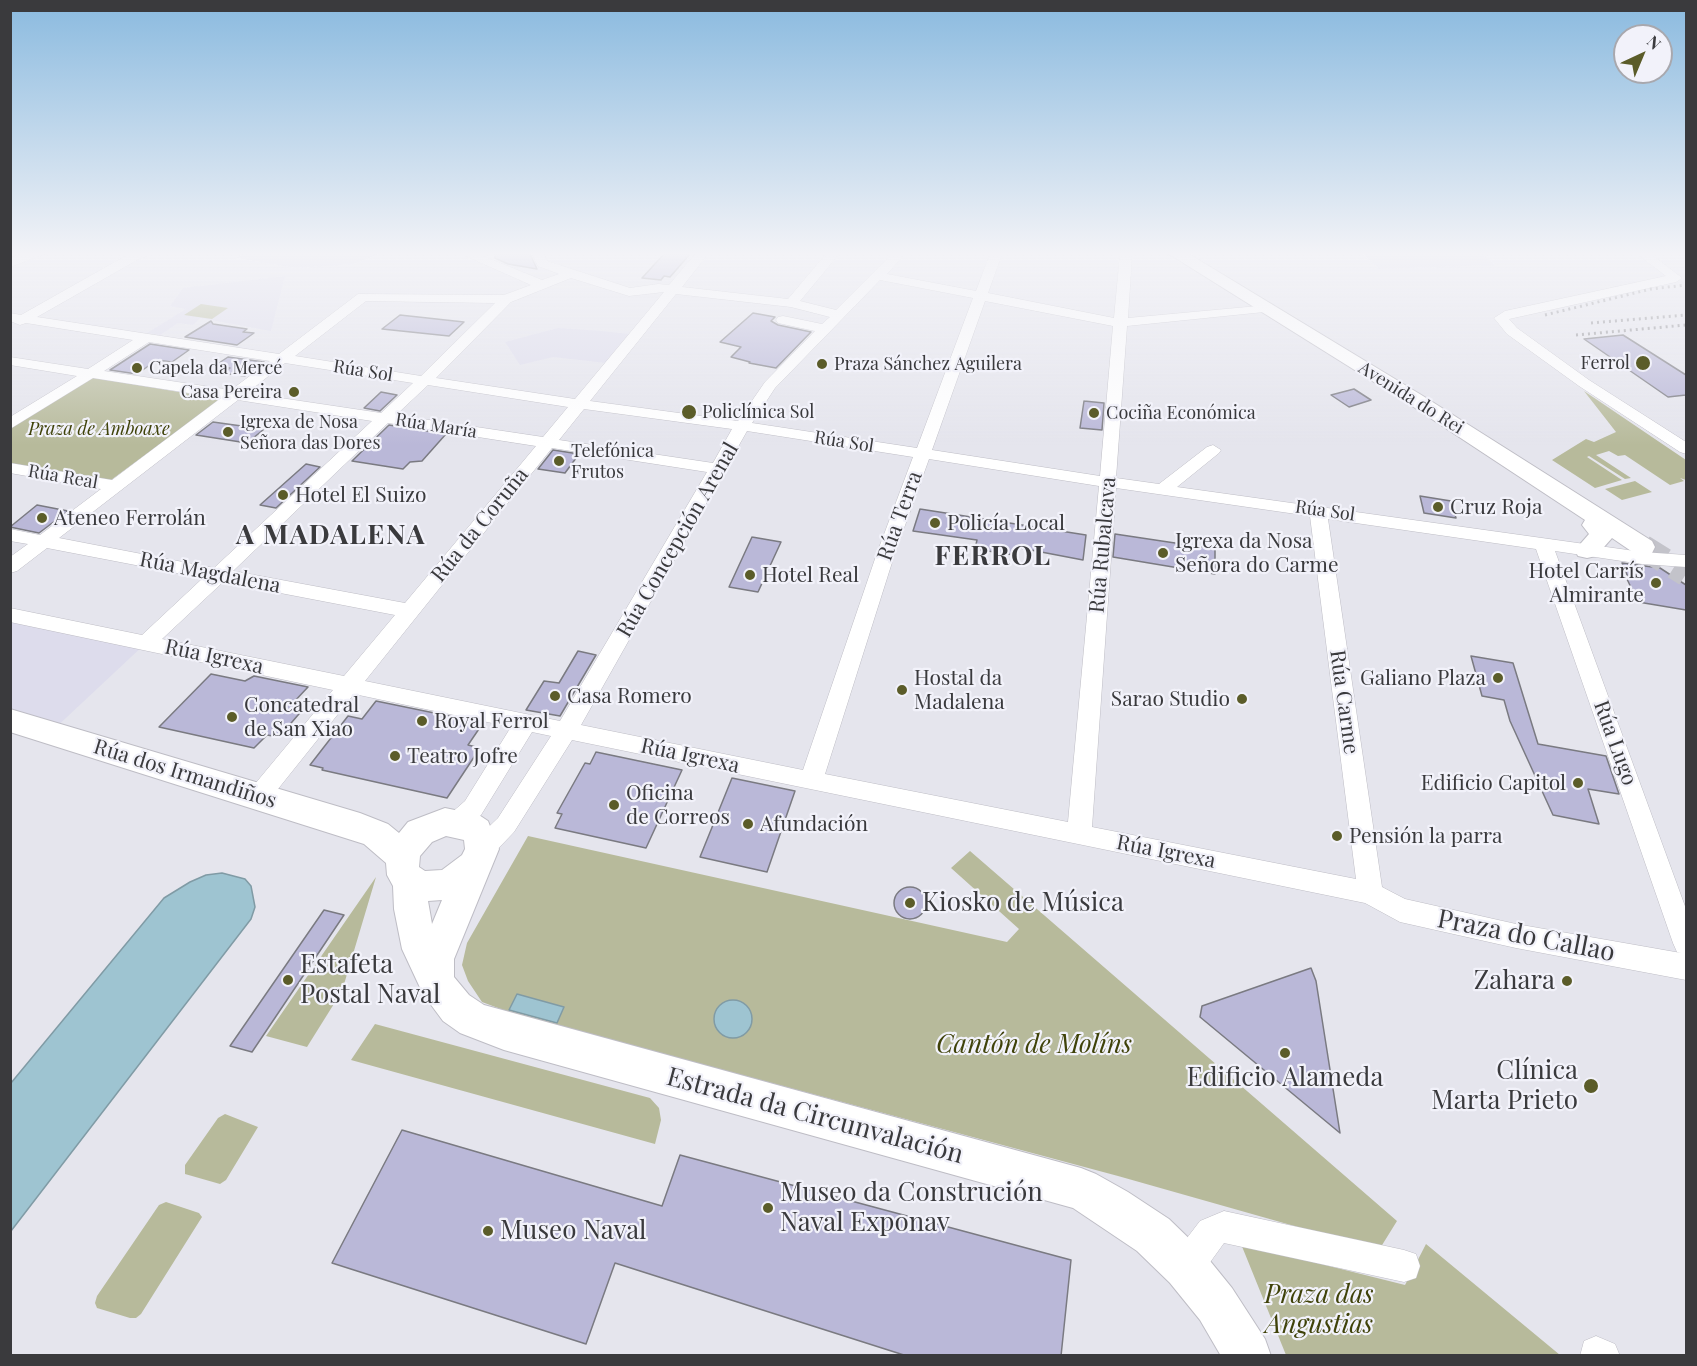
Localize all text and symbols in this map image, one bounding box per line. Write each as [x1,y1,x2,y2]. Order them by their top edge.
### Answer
north arrow [1613,24,1673,84]
text: N [1643,31,1666,54]
place label: Ferrol [1581,352,1630,374]
place label: Praza Sánchez Aguilera [834,353,1022,375]
marker: Ferrol [1634,354,1652,372]
street label: Rúa Sol [332,356,394,386]
place label: Capela da Mercé [149,357,282,379]
marker: Praza Sánchez Aguilera [815,357,829,371]
street label: Avenida do Rei [1354,357,1468,439]
marker: Capela da Mercé [130,361,144,375]
place label: Casa Pereira [181,381,282,403]
marker: Casa Pereira [287,385,301,399]
place label: Policlínica Sol [702,401,814,423]
place label: Cociña Económica [1106,402,1256,424]
marker: Policlínica Sol [680,403,698,421]
marker: Cociña Económica [1087,406,1101,420]
street label: Rúa María [394,409,478,443]
place label: Igrexa de Nosa Señora das Dores [240,411,381,454]
park label: Praza de Amboaxe [28,418,170,440]
marker: Igrexa de Nosa Señora das Dores [221,425,235,439]
street label: Rúa Sol [813,427,875,457]
street label: Rúa Concepción Arenal [612,438,744,642]
place label: Telefónica Frutos [571,440,654,482]
marker: Telefónica Frutos [552,454,566,468]
street label: Rúa Real [26,460,100,494]
street label: Rúa da Coruña [426,463,534,587]
street label: Rúa Terra [872,468,928,564]
street label: Rúa Rubalcava [1084,476,1122,614]
place label: Hotel El Suizo [295,482,427,508]
marker: Hotel El Suizo [276,488,290,502]
place label: Cruz Roja [1450,494,1542,520]
street label: Rúa Sol [1294,496,1356,526]
marker: Cruz Roja [1431,500,1445,514]
place label: Ateneo Ferrolán [54,505,206,531]
place label: Policía Local [947,510,1065,536]
marker: Ateneo Ferrolán [35,511,49,525]
marker: Policía Local [928,516,942,530]
district label: A MADALENA [236,520,426,552]
place label: Igrexa da Nosa Señora do Carme [1175,528,1339,578]
district label: FERROL [934,541,1052,573]
marker: Igrexa da Nosa Señora do Carme [1156,546,1170,560]
street label: Rúa Magdalena [137,547,283,599]
place label: Hotel Carrís Almirante [1529,558,1644,608]
place label: Hotel Real [762,562,859,588]
marker: Hotel Real [743,568,757,582]
marker: Hotel Carrís Almirante [1649,576,1663,590]
street label: Rúa Igrexa [162,634,266,680]
street label: Rúa Carme [1324,648,1364,756]
place label: Hostal da Madalena [914,665,1005,715]
place label: Galiano Plaza [1360,665,1486,691]
marker: Galiano Plaza [1491,671,1505,685]
place label: Casa Romero [567,683,692,709]
marker: Hostal da Madalena [895,683,909,697]
place label: Sarao Studio [1111,686,1230,712]
marker: Casa Romero [548,689,562,703]
place label: Concatedral de San Xiao [244,692,359,742]
marker: Sarao Studio [1235,692,1249,706]
street label: Rúa Lugo [1588,697,1642,789]
place label: Royal Ferrol [434,708,549,734]
marker: Concatedral de San Xiao [225,710,239,724]
marker: Royal Ferrol [415,714,429,728]
street label: Rúa Igrexa [638,733,742,779]
street label: Rúa dos Irmandiños [91,734,279,814]
place label: Teatro Jofre [407,743,518,769]
marker: Teatro Jofre [388,749,402,763]
place label: Edificio Capitol [1421,770,1566,796]
marker: Edificio Capitol [1571,776,1585,790]
place label: Oficina de Correos [626,780,730,830]
marker: Oficina de Correos [607,798,621,812]
place label: Afundación [760,811,868,837]
marker: Afundación [741,817,755,831]
place label: Pensión la parra [1349,823,1503,849]
marker: Pensión la parra [1330,829,1344,843]
street label: Rúa Igrexa [1114,830,1218,874]
place label: Kiosko de Música [922,887,1124,919]
marker: Kiosko de Música [903,896,917,910]
street label: Praza do Callao [1435,903,1617,969]
place label: Estafeta Postal Naval [300,949,440,1011]
place label: Zahara [1474,965,1555,997]
marker: Estafeta Postal Naval [281,973,295,987]
marker: Zahara [1560,974,1574,988]
park label: Cantón de Molíns [936,1029,1132,1061]
marker: Edificio Alameda [1278,1046,1292,1060]
place label: Clínica Marta Prieto [1431,1055,1578,1116]
street label: Estrada da Circunvalación [663,1061,967,1171]
place label: Edificio Alameda [1187,1062,1383,1094]
marker: Clínica Marta Prieto [1582,1077,1600,1095]
place label: Museo da Construción Naval Exponav [780,1177,1043,1238]
marker: Museo da Construción Naval Exponav [761,1201,775,1215]
place label: Museo Naval [500,1215,647,1247]
marker: Museo Naval [481,1224,495,1238]
park label: Praza das Angustias [1265,1279,1373,1340]

